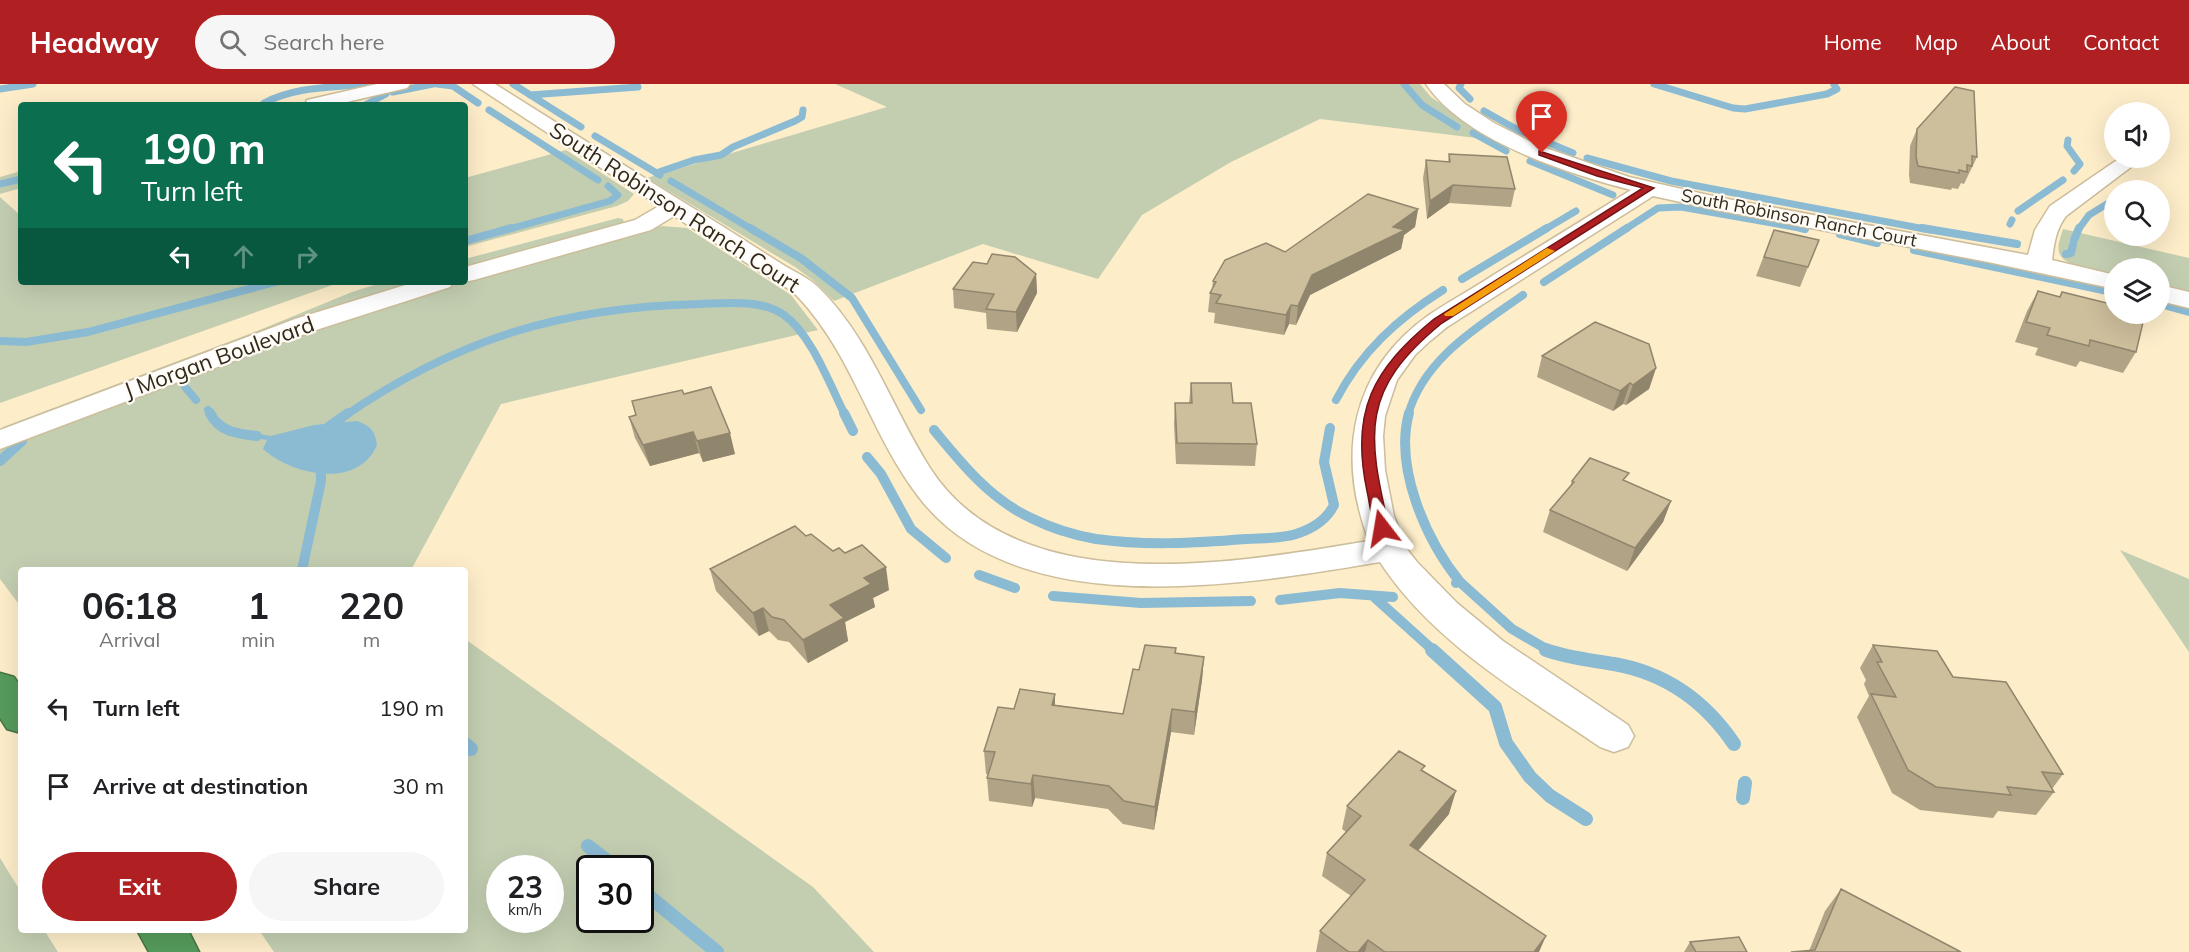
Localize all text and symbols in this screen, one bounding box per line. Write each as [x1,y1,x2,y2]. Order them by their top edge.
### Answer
search box [195,15,615,69]
text: Headway [30,25,159,60]
icon: search [216,26,249,59]
text: Search here [264,28,385,56]
text: Home [1824,29,1882,55]
text: Map [1915,29,1958,55]
text: About [1991,29,2050,55]
text: Contact [2083,29,2159,55]
pin [1516,91,1567,153]
icon: arrive [1525,100,1558,133]
map controls [2104,102,2170,324]
button: sound [2104,102,2170,168]
street label: South Robinson Ranch Court [545,116,806,299]
text: 190 m [141,122,266,175]
icon: left [42,126,120,204]
text: Turn left [141,174,243,208]
button: search [2104,180,2170,246]
street label: South Robinson Ranch Court [1679,183,1919,252]
icon: left [164,240,197,273]
icon: ahead [227,240,260,273]
icon: right [290,240,323,273]
button: layers [2104,258,2170,324]
street label: J Morgan Boulevard [120,310,318,404]
position arrow [1350,496,1414,560]
text: 06:18 [82,583,177,628]
text: 1 [247,583,269,628]
text: 220 [339,583,404,628]
text: Arrival [99,627,160,652]
text: min [241,627,275,652]
text: m [363,627,380,652]
icon: left [42,692,75,725]
text: Turn left [93,694,180,722]
text: 190 m [379,694,444,722]
icon: arrive [42,770,75,803]
text: Arrive at destination [93,772,308,800]
text: 30 m [393,772,444,800]
button: Exit [42,852,237,921]
button: Share [249,852,444,921]
speed limit sign: 30 [576,855,654,933]
text: 23 [507,868,543,906]
text: km/h [508,900,542,919]

